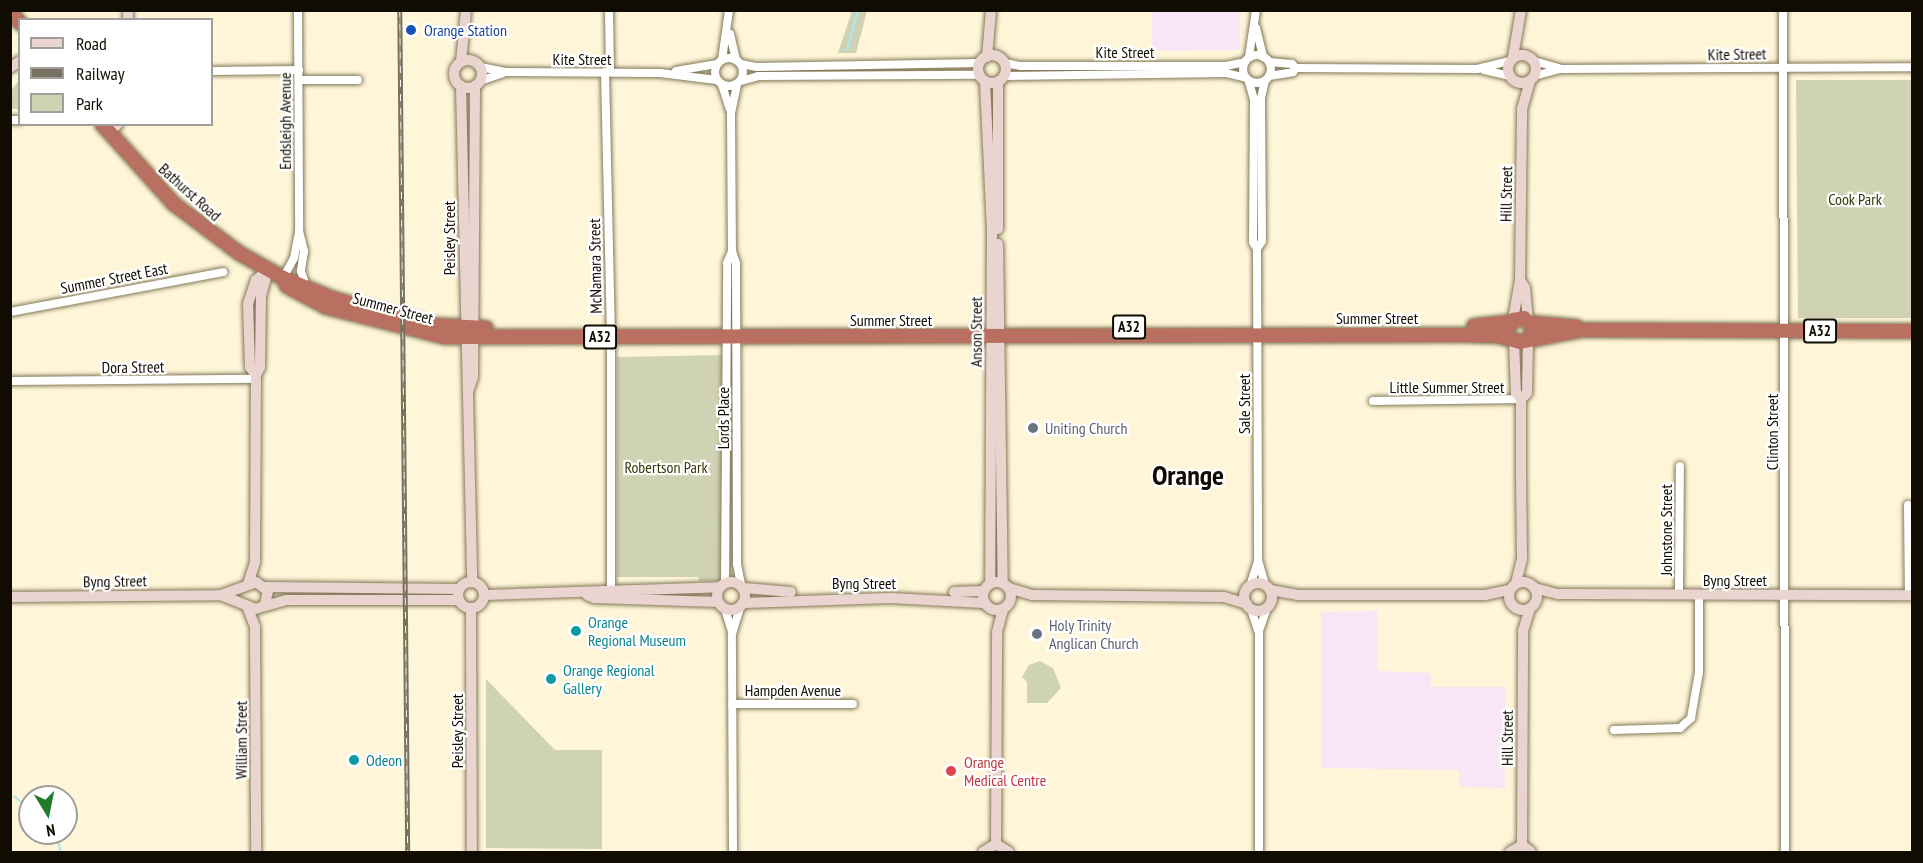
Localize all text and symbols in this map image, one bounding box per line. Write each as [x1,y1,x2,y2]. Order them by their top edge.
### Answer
legend [18,18,213,126]
place label: Orange Station [424,20,507,40]
marker: Orange Station [402,21,420,39]
text: Road [76,32,107,55]
street label: Kite Street [1096,42,1154,62]
street label: Kite Street [1707,44,1767,64]
street label: Kite Street [553,49,611,69]
text: Railway [76,62,125,85]
street label: Endsleigh Avenue [275,72,295,170]
text: Park [76,92,103,115]
street label: Bathurst Road [155,159,225,225]
street label: Hill Street [1496,166,1516,222]
park label: Cook Park [1828,189,1882,209]
street label: Peisley Street [439,201,459,275]
street label: McNamara Street [585,218,605,314]
street label: Summer Street East [59,258,169,298]
street label: Summer Street [351,288,435,328]
street label: Anson Street [966,297,986,367]
street label: Summer Street [1336,308,1418,328]
street label: Summer Street [850,310,932,330]
road number: A32 [1111,315,1147,339]
road number: A32 [1802,319,1838,343]
road number: A32 [582,325,618,349]
street label: Dora Street [102,357,164,377]
street label: Sale Street [1234,374,1254,434]
street label: Little Summer Street [1390,377,1504,397]
street label: Lords Place [713,387,733,449]
street label: Clinton Street [1762,394,1782,470]
place label: Uniting Church [1045,418,1127,438]
marker: Uniting Church [1026,421,1040,435]
park label: Robertson Park [624,457,708,477]
district label: Orange [1152,458,1224,492]
street label: Johnstone Street [1656,484,1676,576]
street label: Byng Street [1703,570,1767,590]
street label: Byng Street [83,571,147,591]
street label: Byng Street [832,573,896,593]
place label: Orange Regional Museum [588,612,686,650]
place label: Holy Trinity Anglican Church [1049,615,1139,653]
marker: Orange Regional Museum [569,624,583,638]
marker: Holy Trinity Anglican Church [1030,627,1044,641]
place label: Orange Regional Gallery [563,660,654,698]
marker: Orange Regional Gallery [544,672,558,686]
street label: Hampden Avenue [745,680,841,700]
street label: Peisley Street [447,694,467,768]
street label: William Street [231,701,251,779]
street label: Hill Street [1497,710,1517,766]
place label: Odeon [366,750,402,770]
place label: Orange Medical Centre [964,752,1046,790]
marker: Odeon [347,753,361,767]
marker: Orange Medical Centre [942,762,960,780]
north arrow [18,785,78,845]
text: N [45,820,57,841]

